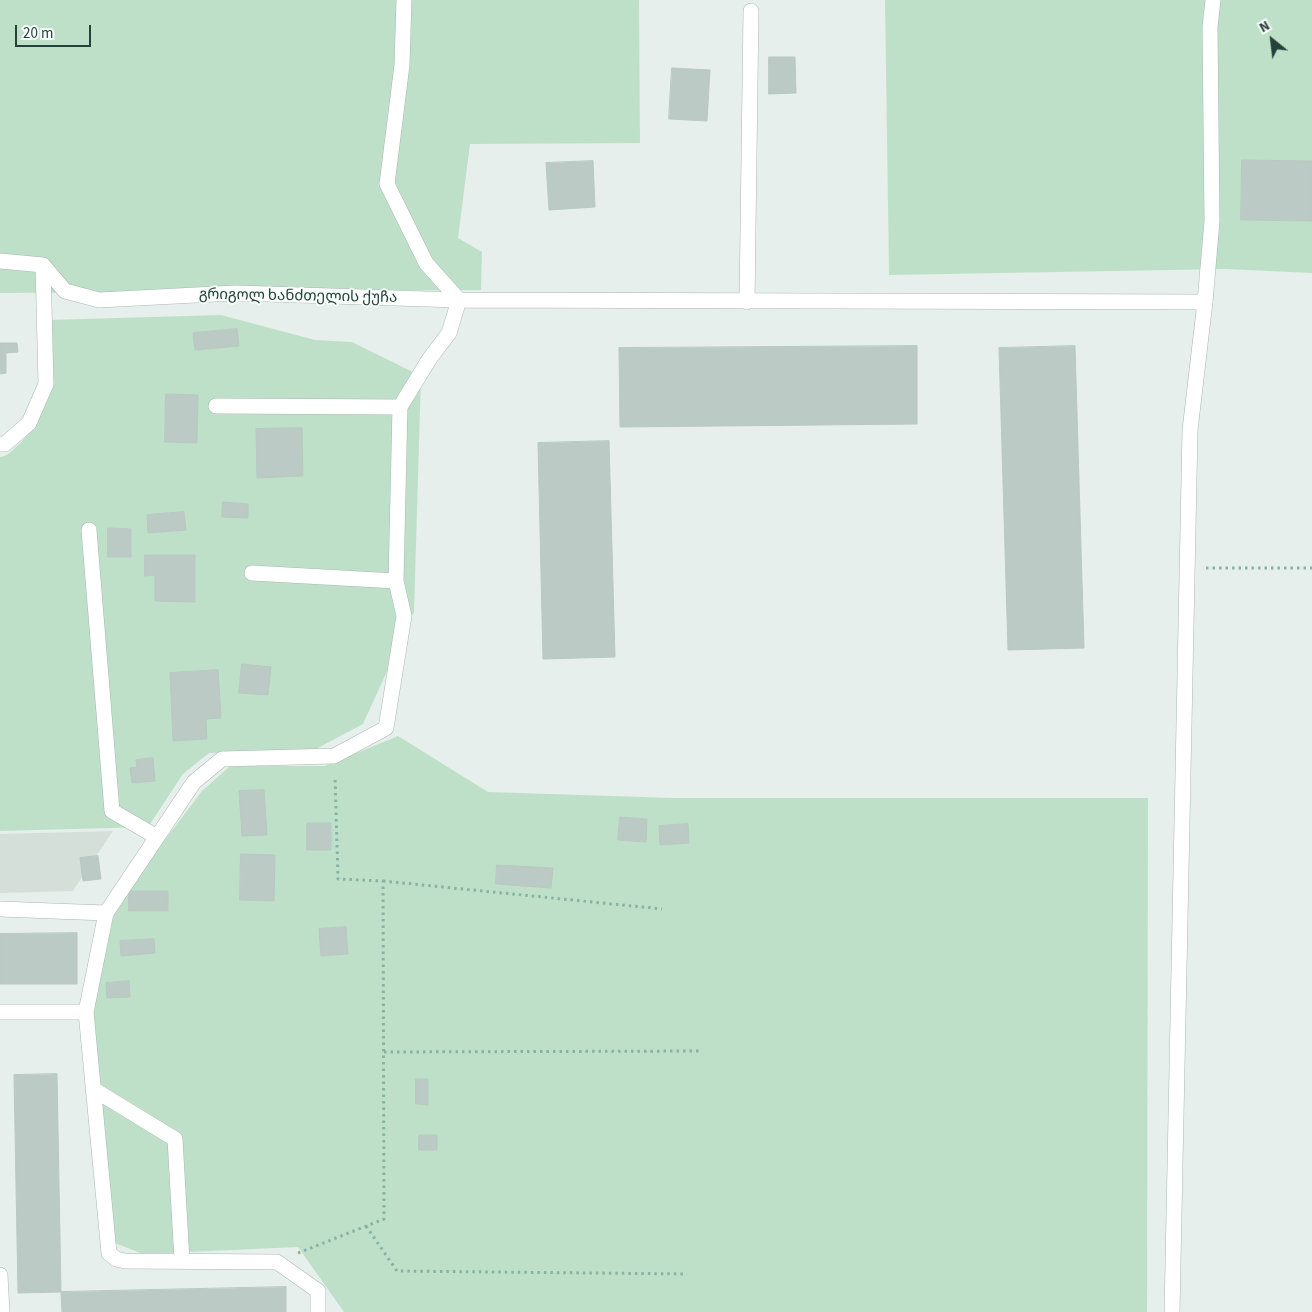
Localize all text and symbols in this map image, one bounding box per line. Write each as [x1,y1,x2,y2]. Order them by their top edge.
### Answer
scale bar [18,15,94,47]
north arrow [1247,15,1297,65]
text: N [1256,16,1274,38]
text: 20 m [23,23,53,44]
street label: გრიგოლ ხანძთელის ქუჩა [199,286,397,308]

